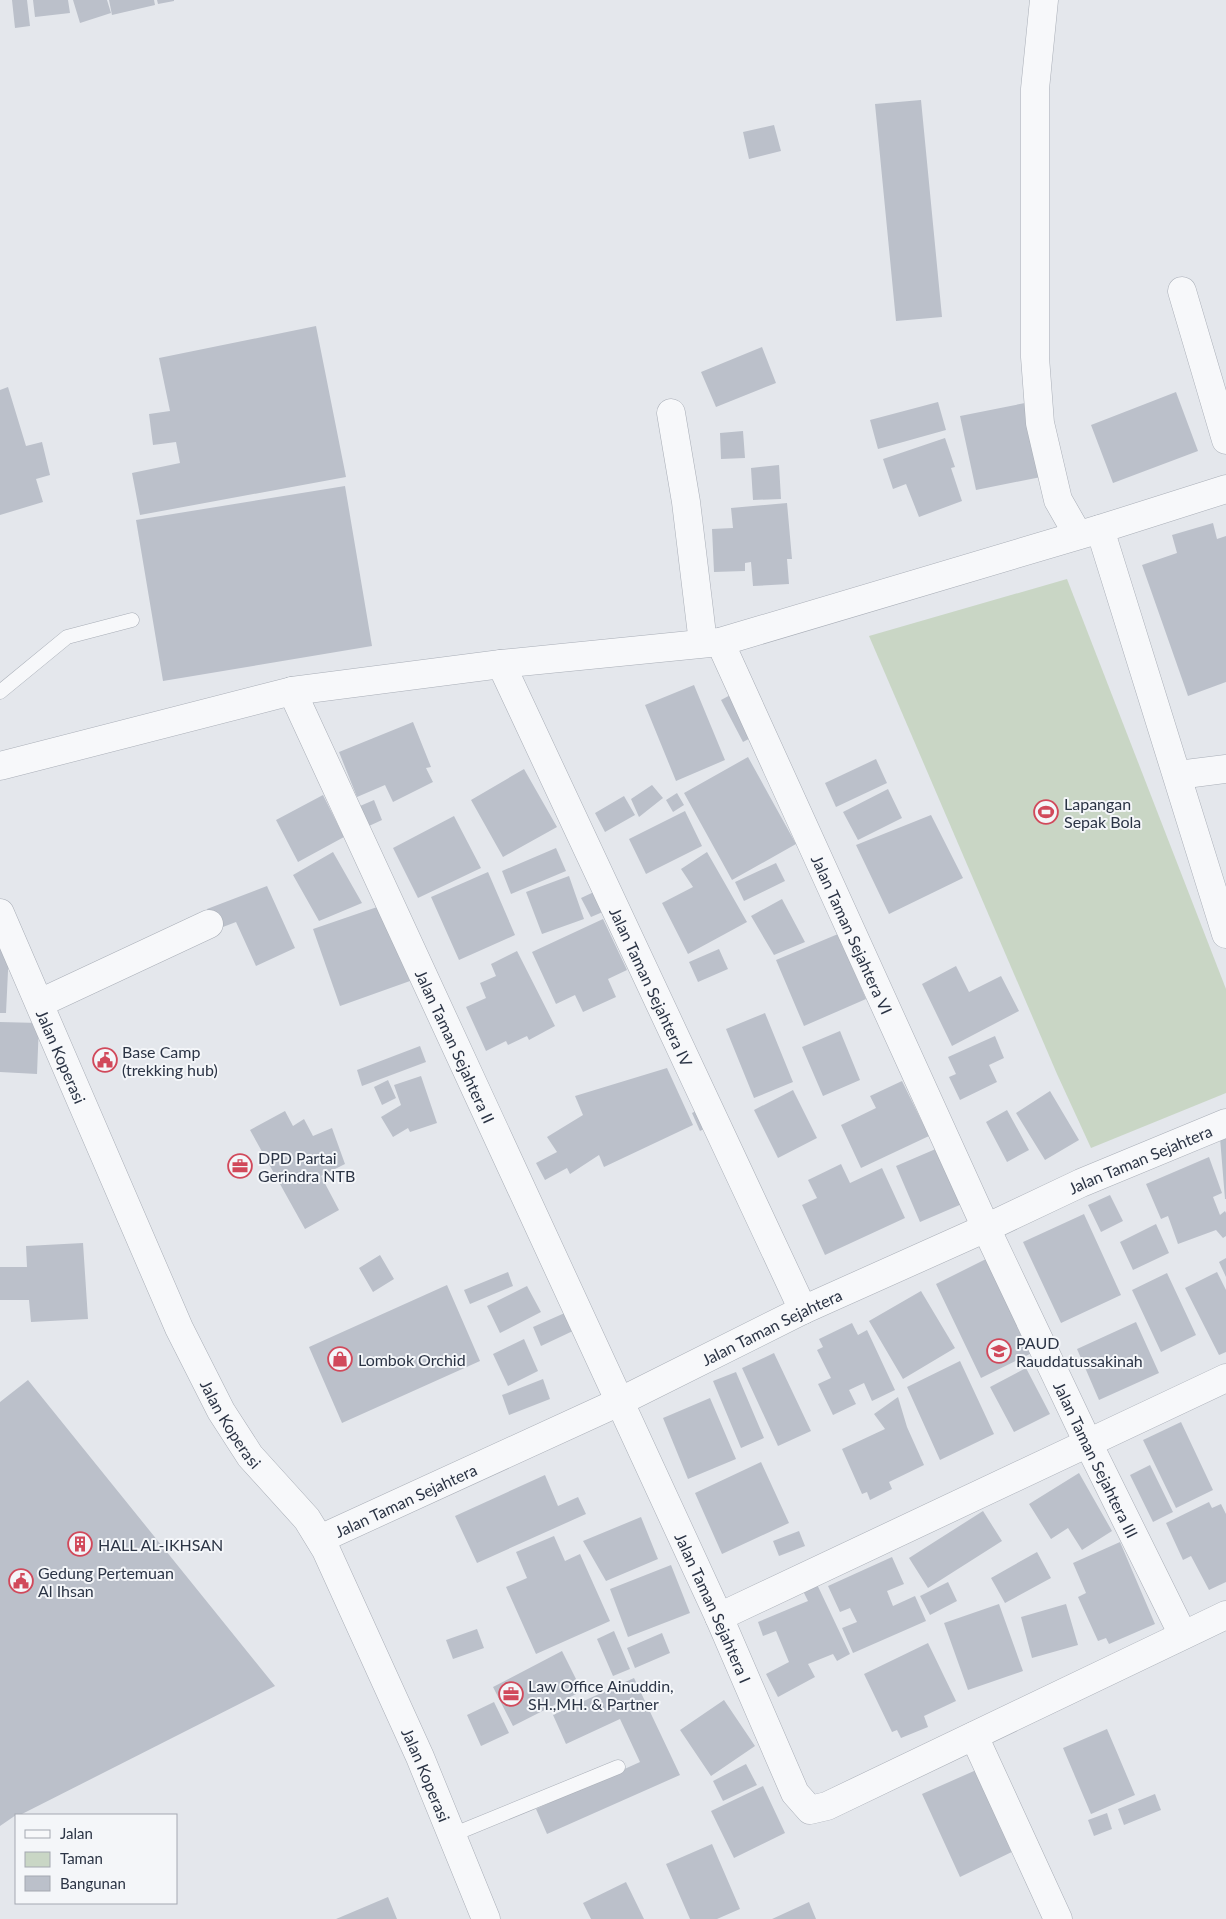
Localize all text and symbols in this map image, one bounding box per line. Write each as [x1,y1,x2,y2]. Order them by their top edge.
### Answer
place label: Lapangan Sepak Bola [1064,794,1141,831]
sports icon: Lapangan Sepak Bola [1033,799,1059,825]
street label: Jalan Taman Sejahtera VI [808,852,897,1017]
street label: Jalan Taman Sejahtera IV [606,904,697,1069]
street label: Jalan Taman Sejahtera II [412,966,499,1126]
street label: Jalan Koperasi [33,1007,90,1106]
place label: Base Camp (trekking hub) [122,1042,218,1079]
public building icon: Base Camp (trekking hub) [92,1047,118,1073]
street label: Jalan Taman Sejahtera [1065,1120,1215,1197]
place label: DPD Partai Gerindra NTB [258,1148,355,1185]
office icon: DPD Partai Gerindra NTB [227,1153,253,1179]
street label: Jalan Taman Sejahtera [698,1284,845,1369]
place label: PAUD Rauddatussakinah [1016,1333,1143,1370]
school or university icon: PAUD Rauddatussakinah [986,1338,1012,1364]
shop icon: Lombok Orchid [327,1346,353,1372]
place label: Lombok Orchid [358,1350,466,1369]
street label: Jalan Koperasi [197,1376,265,1472]
street label: Jalan Taman Sejahtera III [1051,1378,1143,1541]
street label: Jalan Taman Sejahtera [332,1459,479,1541]
street label: Jalan Taman Sejahtera I [672,1529,756,1686]
building icon: HALL AL-IKHSAN [67,1531,93,1557]
place label: HALL AL-IKHSAN [98,1535,223,1554]
place label: Gedung Pertemuan Al Ihsan [38,1563,174,1600]
public building icon: Gedung Pertemuan Al Ihsan [8,1568,34,1594]
place label: Law Office Ainuddin, SH.,MH. & Partner [528,1676,674,1713]
office icon: Law Office Ainuddin, SH.,MH. & Partner [498,1681,524,1707]
street label: Jalan Koperasi [398,1725,455,1824]
legend [15,1814,178,1904]
text: Jalan [60,1824,93,1842]
text: Taman [60,1849,103,1867]
text: Bangunan [60,1874,126,1892]

